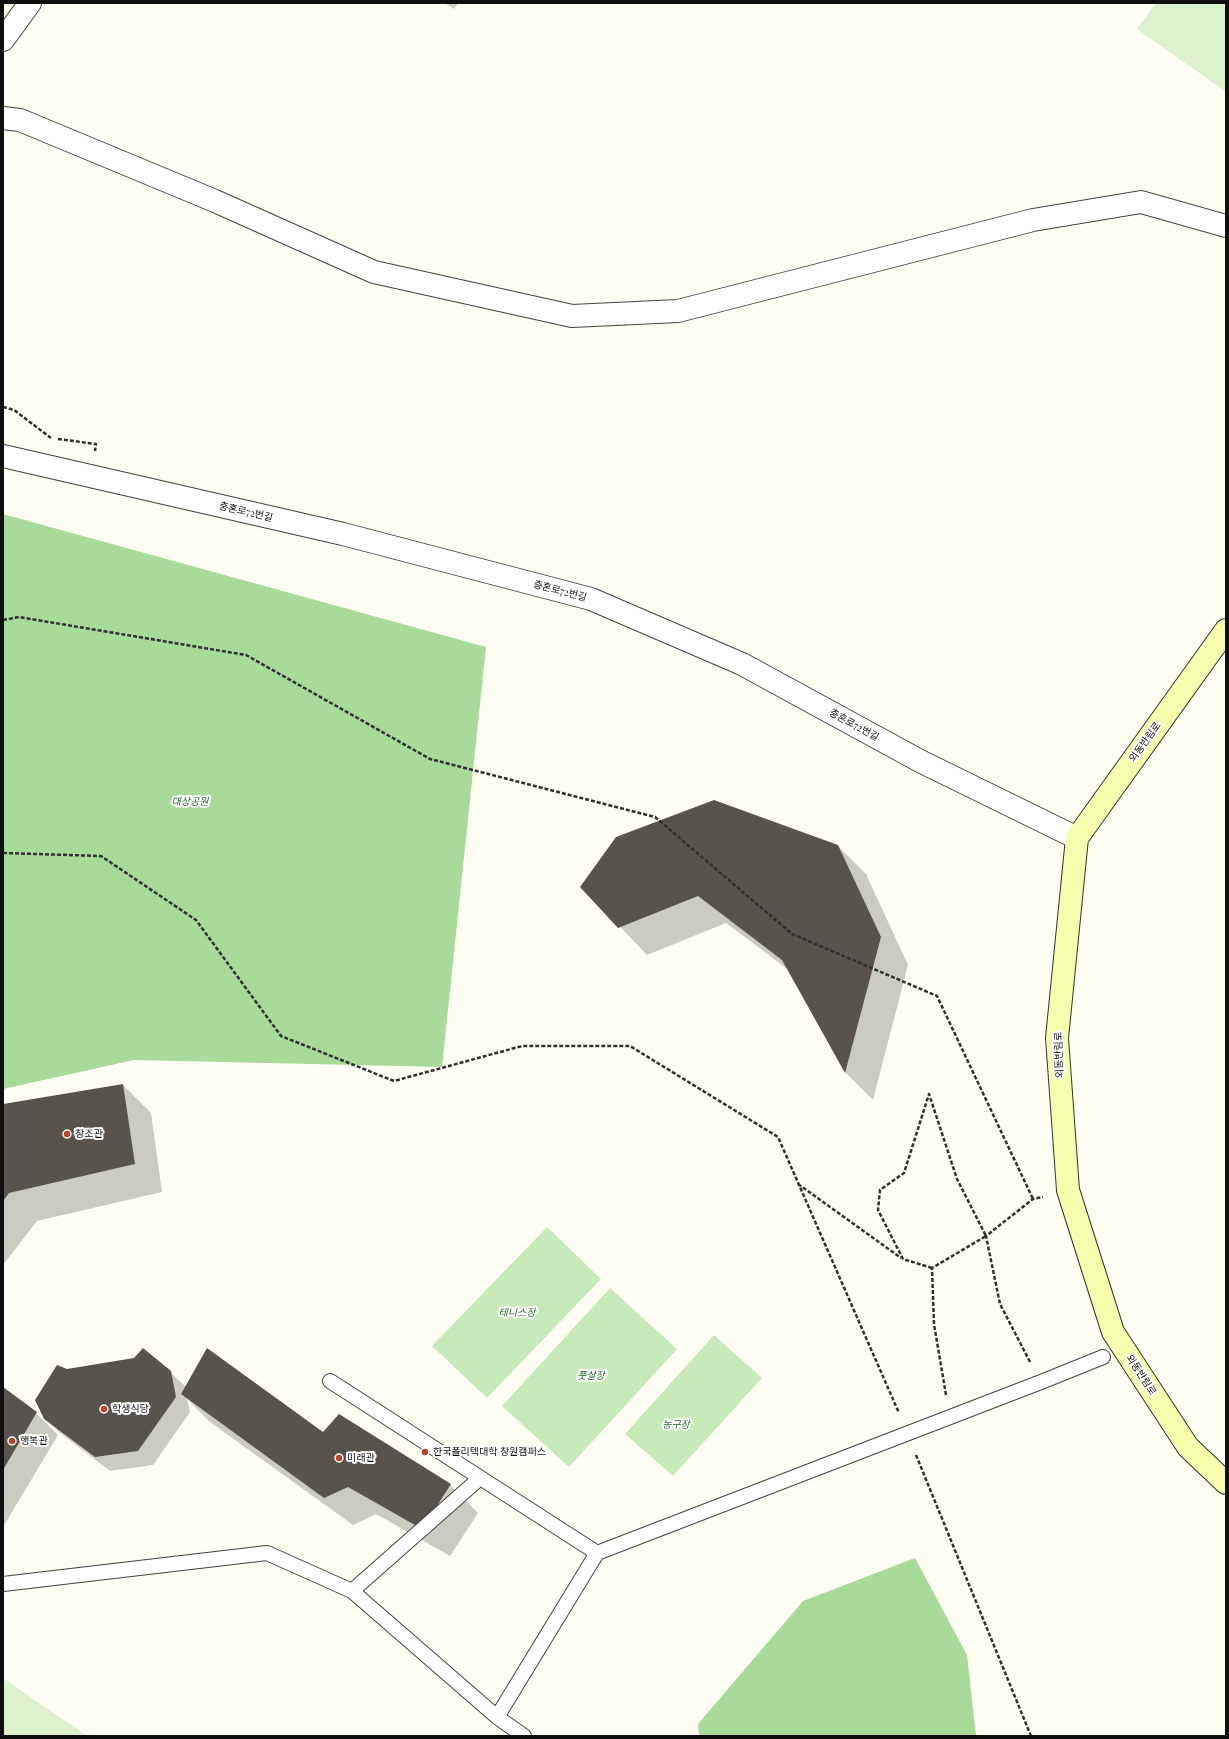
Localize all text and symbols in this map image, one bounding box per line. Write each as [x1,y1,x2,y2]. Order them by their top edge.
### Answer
street label: 충혼로72번길 [218,500,274,524]
street label: 충혼로72번길 [532,578,588,604]
street label: 충혼로72번길 [827,706,881,744]
street label: 외동반림로 [1127,720,1163,764]
park label: 대상공원 [172,796,208,808]
street label: 외동반림로 [1052,1032,1066,1078]
place label: 창조관 [75,1128,103,1140]
marker: 창조관 [62,1129,72,1139]
park label: 테니스장 [499,1307,535,1319]
street label: 외동반림로 [1123,1352,1159,1398]
park label: 풋살장 [577,1370,605,1382]
place label: 학생식당 [112,1403,149,1415]
marker: 학생식당 [99,1404,109,1414]
park label: 농구장 [662,1419,690,1431]
place label: 행복관 [20,1435,48,1447]
marker: 행복관 [7,1436,17,1446]
place label: 한국폴리텍대학 창원캠퍼스 [433,1446,546,1458]
marker: 한국폴리텍대학 창원캠퍼스 [420,1447,430,1457]
place label: 미래관 [347,1452,375,1464]
marker: 미래관 [334,1453,344,1463]

